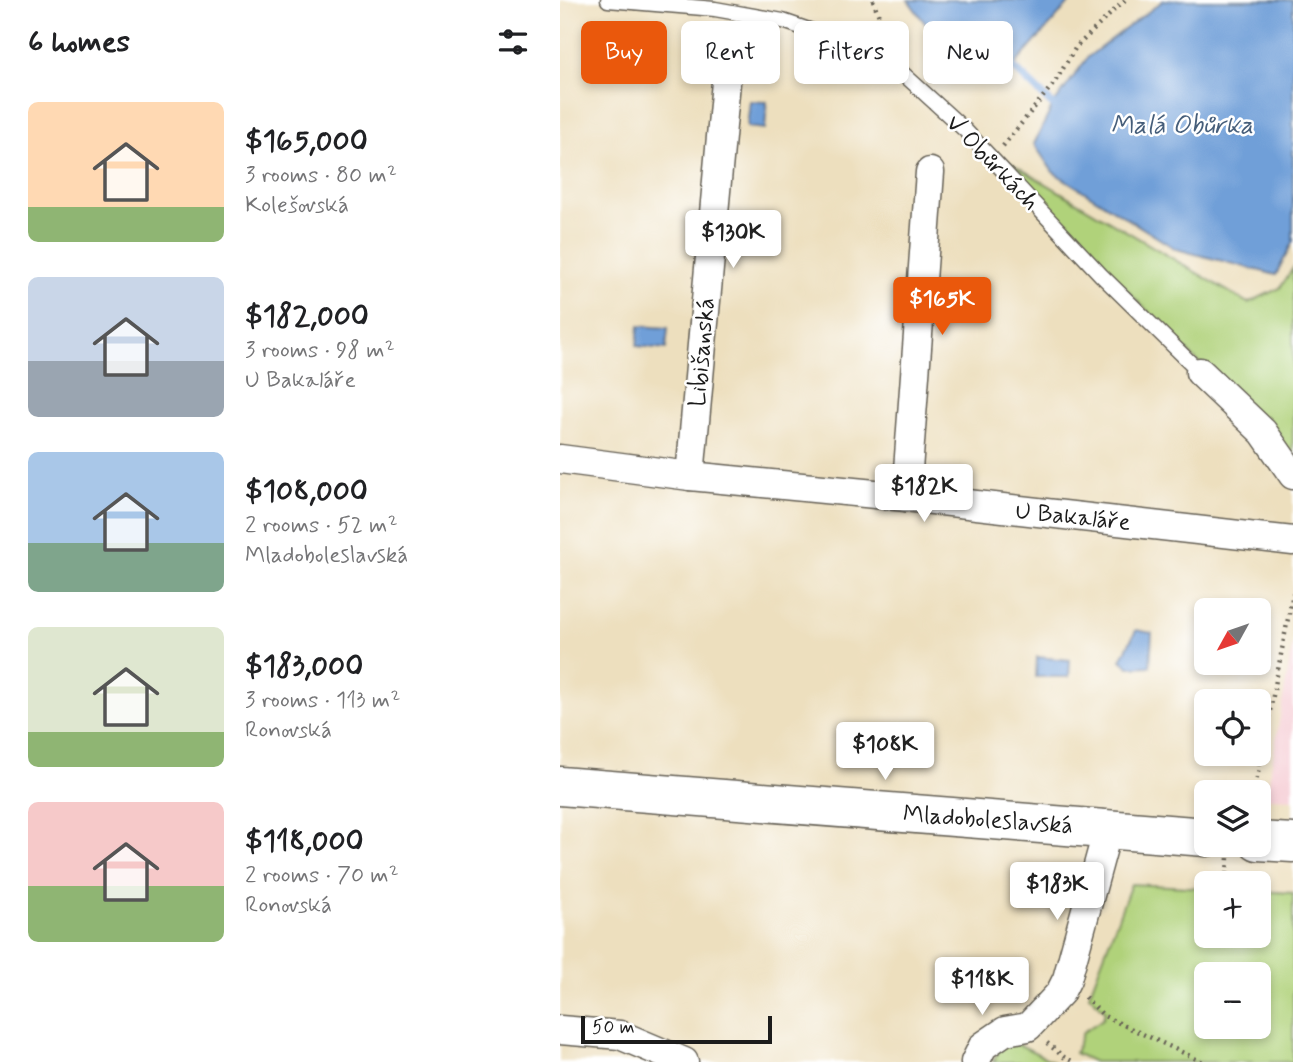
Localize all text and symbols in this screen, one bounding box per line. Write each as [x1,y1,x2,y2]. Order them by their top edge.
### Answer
chip: Buy [581,21,667,84]
chip: Rent [681,21,780,84]
chip: Filters [794,21,909,84]
chip: New [923,21,1013,84]
text: 6 homes [28,23,130,62]
icon: filters [494,23,532,61]
street label: V Obůrkách [938,108,1045,218]
water label: Malá Obůrka [1111,109,1253,143]
text: $165,000 [245,122,368,161]
icon: home [84,130,168,214]
text: 3 rooms · 80 m² [245,161,397,191]
text: Kolešovská [245,191,349,221]
pin: $130K [684,210,782,270]
text: $130K [701,218,765,248]
pin: $165K [893,278,991,337]
text: $165K [909,285,975,315]
street label: Libišanská [682,296,723,408]
text: $182,000 [245,297,369,336]
icon: home [84,305,168,389]
text: 3 rooms · 98 m² [245,336,395,366]
text: U Bakaláře [245,366,356,396]
pin: $182K [875,464,973,524]
text: $108,000 [245,472,368,511]
text: $182K [891,472,957,502]
icon: home [84,480,168,564]
street label: U Bakaláře [1014,496,1132,539]
text: 2 rooms · 52 m² [245,511,398,541]
text: Mladoboleslavská [245,541,408,571]
north arrow [1194,598,1270,676]
map controls [1194,598,1271,1039]
text: $183,000 [245,647,363,686]
icon: home [84,655,168,739]
text: 3 rooms · 113 m² [245,686,400,716]
button: locate [1194,689,1271,766]
text: Ronovská [245,716,332,746]
pin: $108K [836,722,934,782]
text: $108K [852,730,918,760]
button: layers [1194,780,1271,857]
street label: Mladoboleslavská [902,799,1074,842]
text: $118,000 [245,822,364,861]
icon: home [84,830,168,914]
text: 2 rooms · 70 m² [245,861,399,891]
pin: $183K [1008,862,1106,922]
text: $183K [1026,870,1088,900]
button: + [1194,871,1271,948]
text: Ronovská [245,891,332,921]
pin: $118K [933,958,1031,1017]
button: − [1194,962,1271,1039]
text: $118K [951,965,1013,995]
scale bar [581,1013,772,1045]
text: 50 m [592,1015,635,1040]

